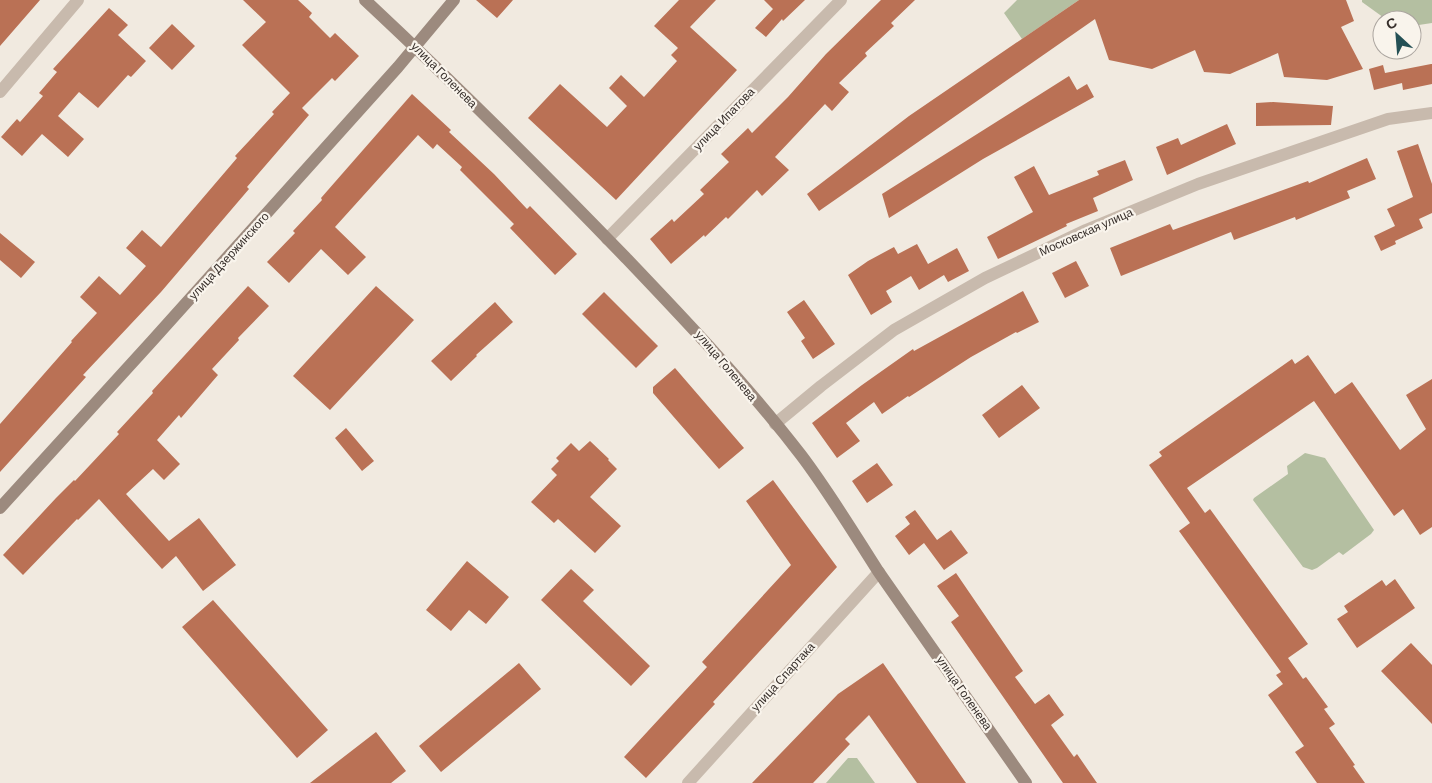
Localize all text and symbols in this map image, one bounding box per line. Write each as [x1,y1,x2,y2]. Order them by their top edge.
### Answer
north arrow [1372,10,1422,60]
text: С [1383,13,1399,33]
street label: улица Голенева [408,38,481,111]
street label: улица Ипатова [690,84,758,153]
street label: Московская улица [1037,204,1135,259]
street label: улица Дзержинского [185,208,272,303]
street label: улица Голенева [693,327,760,404]
street label: улица Спартака [748,639,818,714]
street label: улица Голенева [933,653,996,733]

